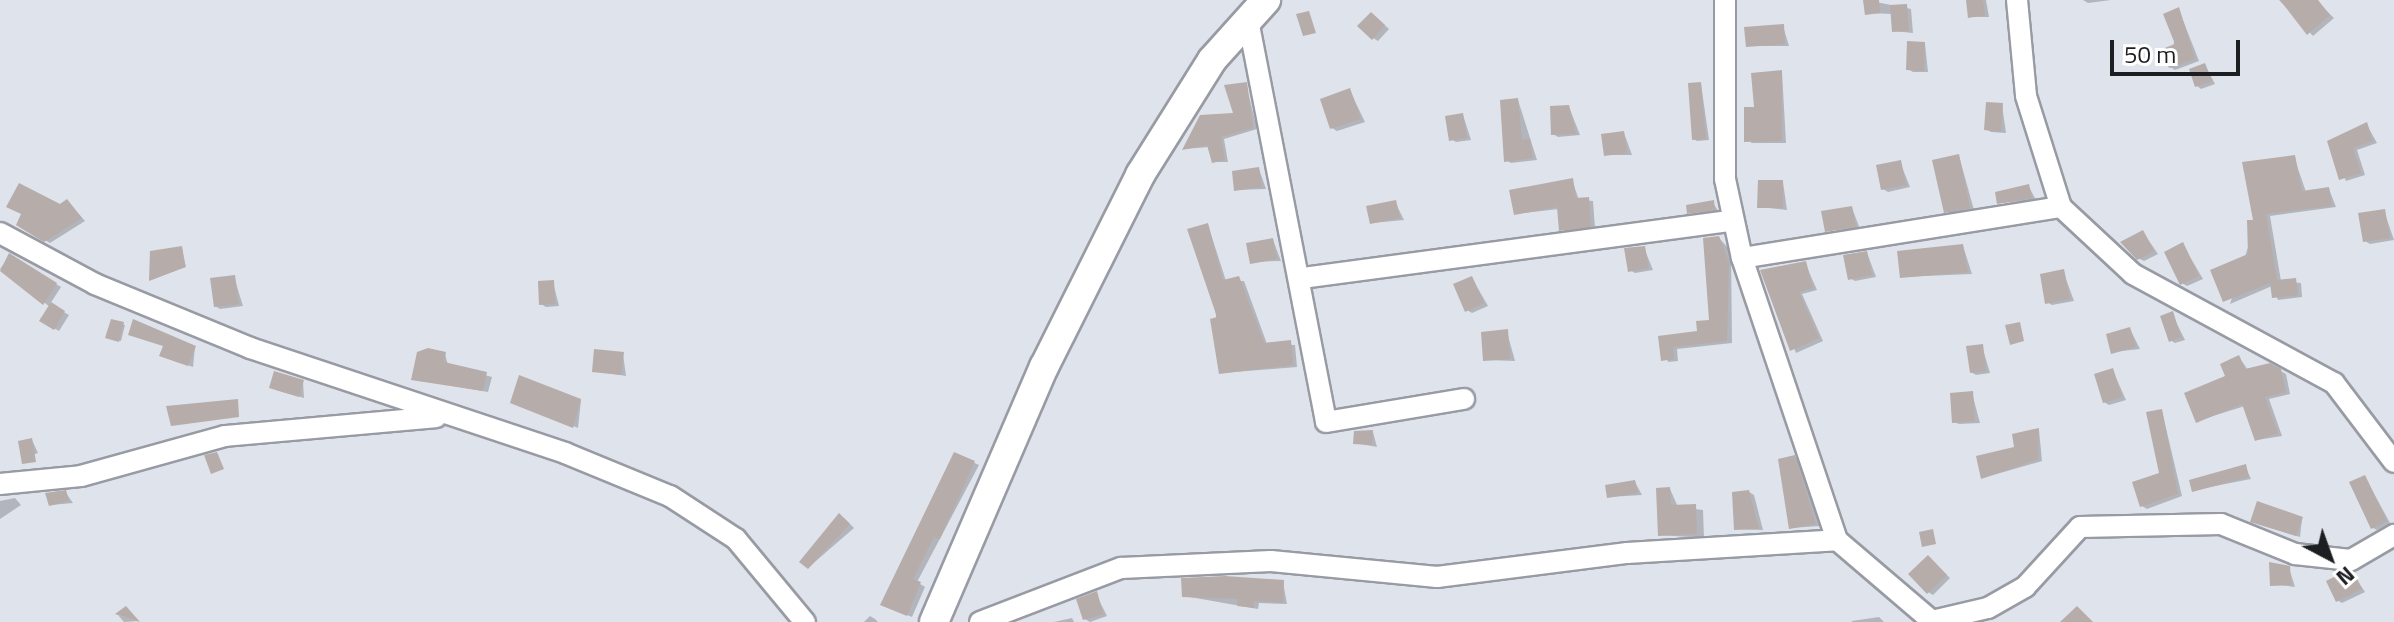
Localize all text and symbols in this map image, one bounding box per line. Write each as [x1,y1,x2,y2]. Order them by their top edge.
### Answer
scale bar [2114,24,2244,74]
text: 50 m [2124,36,2176,72]
north arrow [2290,518,2370,598]
text: N [2329,558,2363,594]

